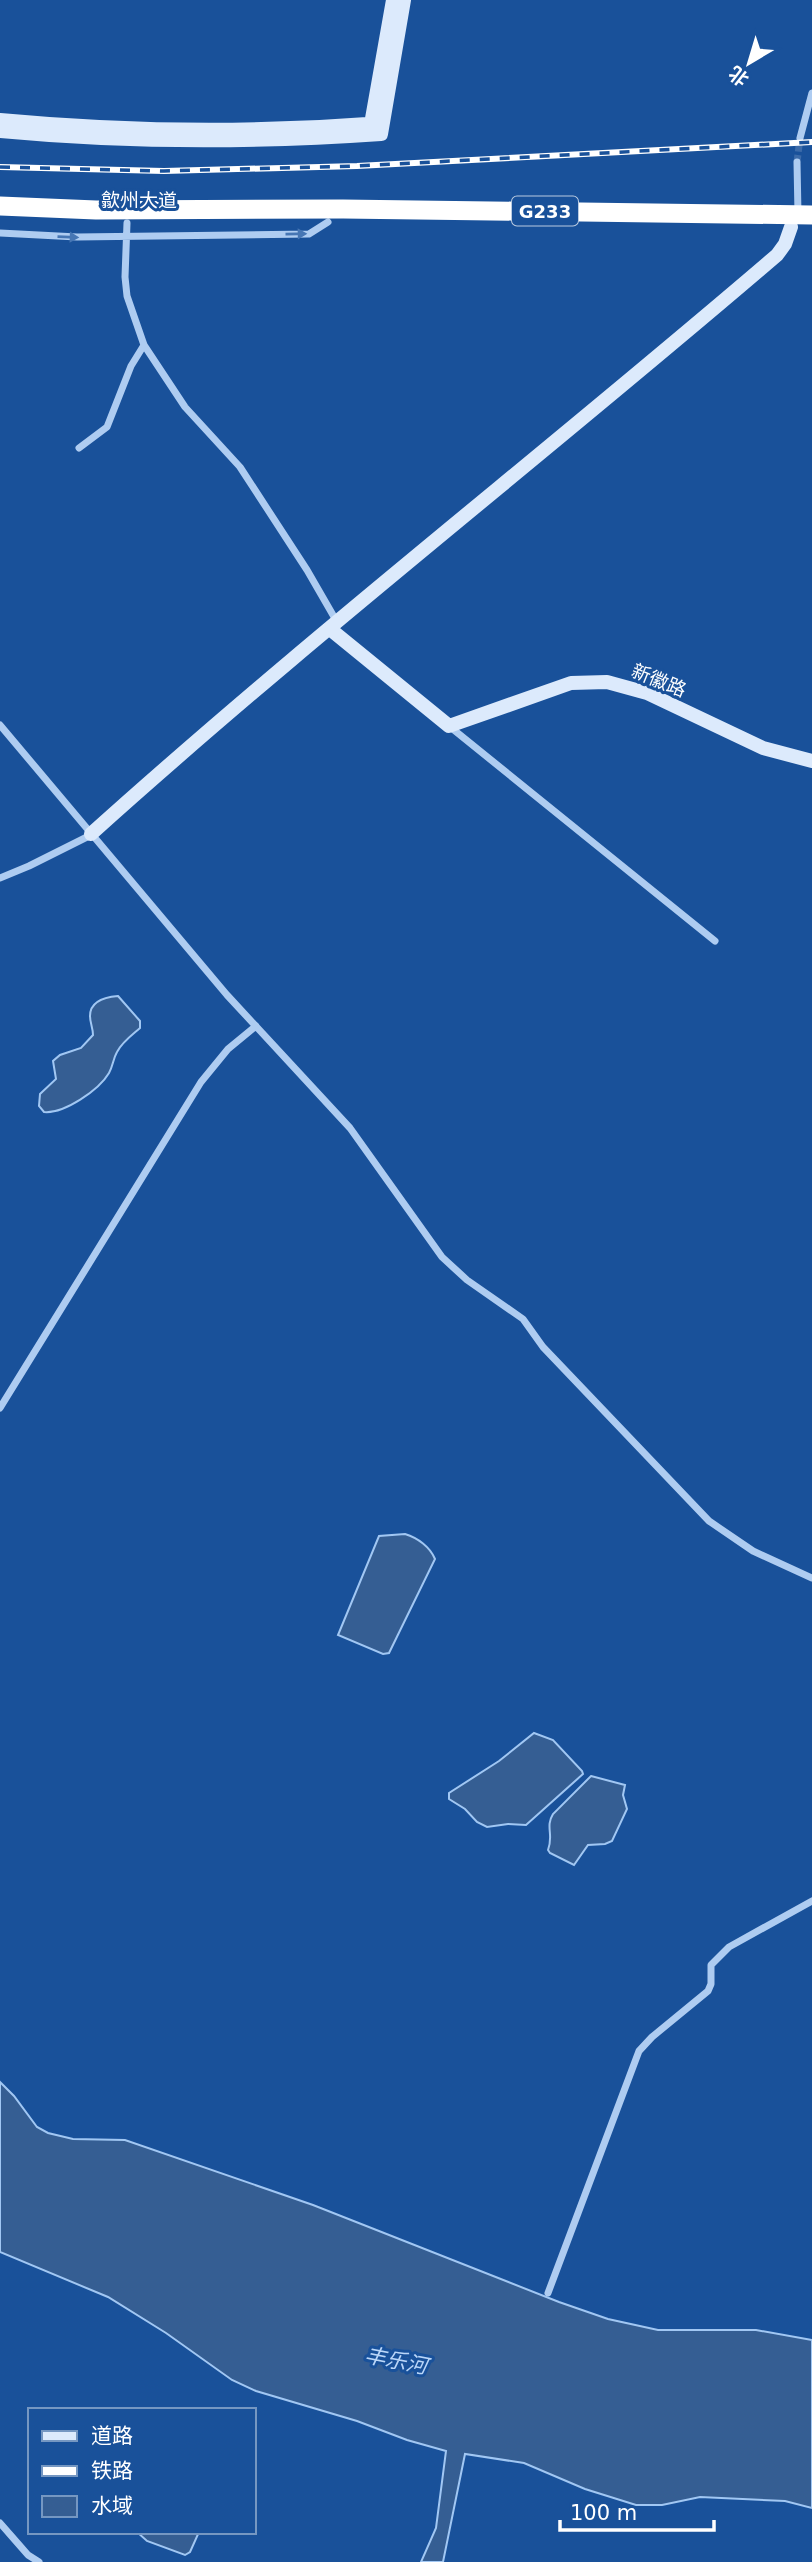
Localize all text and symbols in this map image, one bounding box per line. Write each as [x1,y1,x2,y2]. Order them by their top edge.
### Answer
north arrow [714,28,784,98]
text: 北 [724,62,753,91]
street label: 歙州大道 [101,189,177,211]
road number: G233 [512,196,578,226]
one-way arrow [285,228,307,240]
one-way arrow [57,231,79,243]
street label: 新徽路 [628,659,690,701]
water label: 丰乐河 [363,2343,433,2380]
legend [28,2408,256,2534]
text: 道路 [91,2424,133,2448]
text: 铁路 [91,2459,133,2483]
scale bar [560,2488,714,2532]
text: 水域 [91,2494,133,2518]
text: 100 m [570,2501,637,2525]

